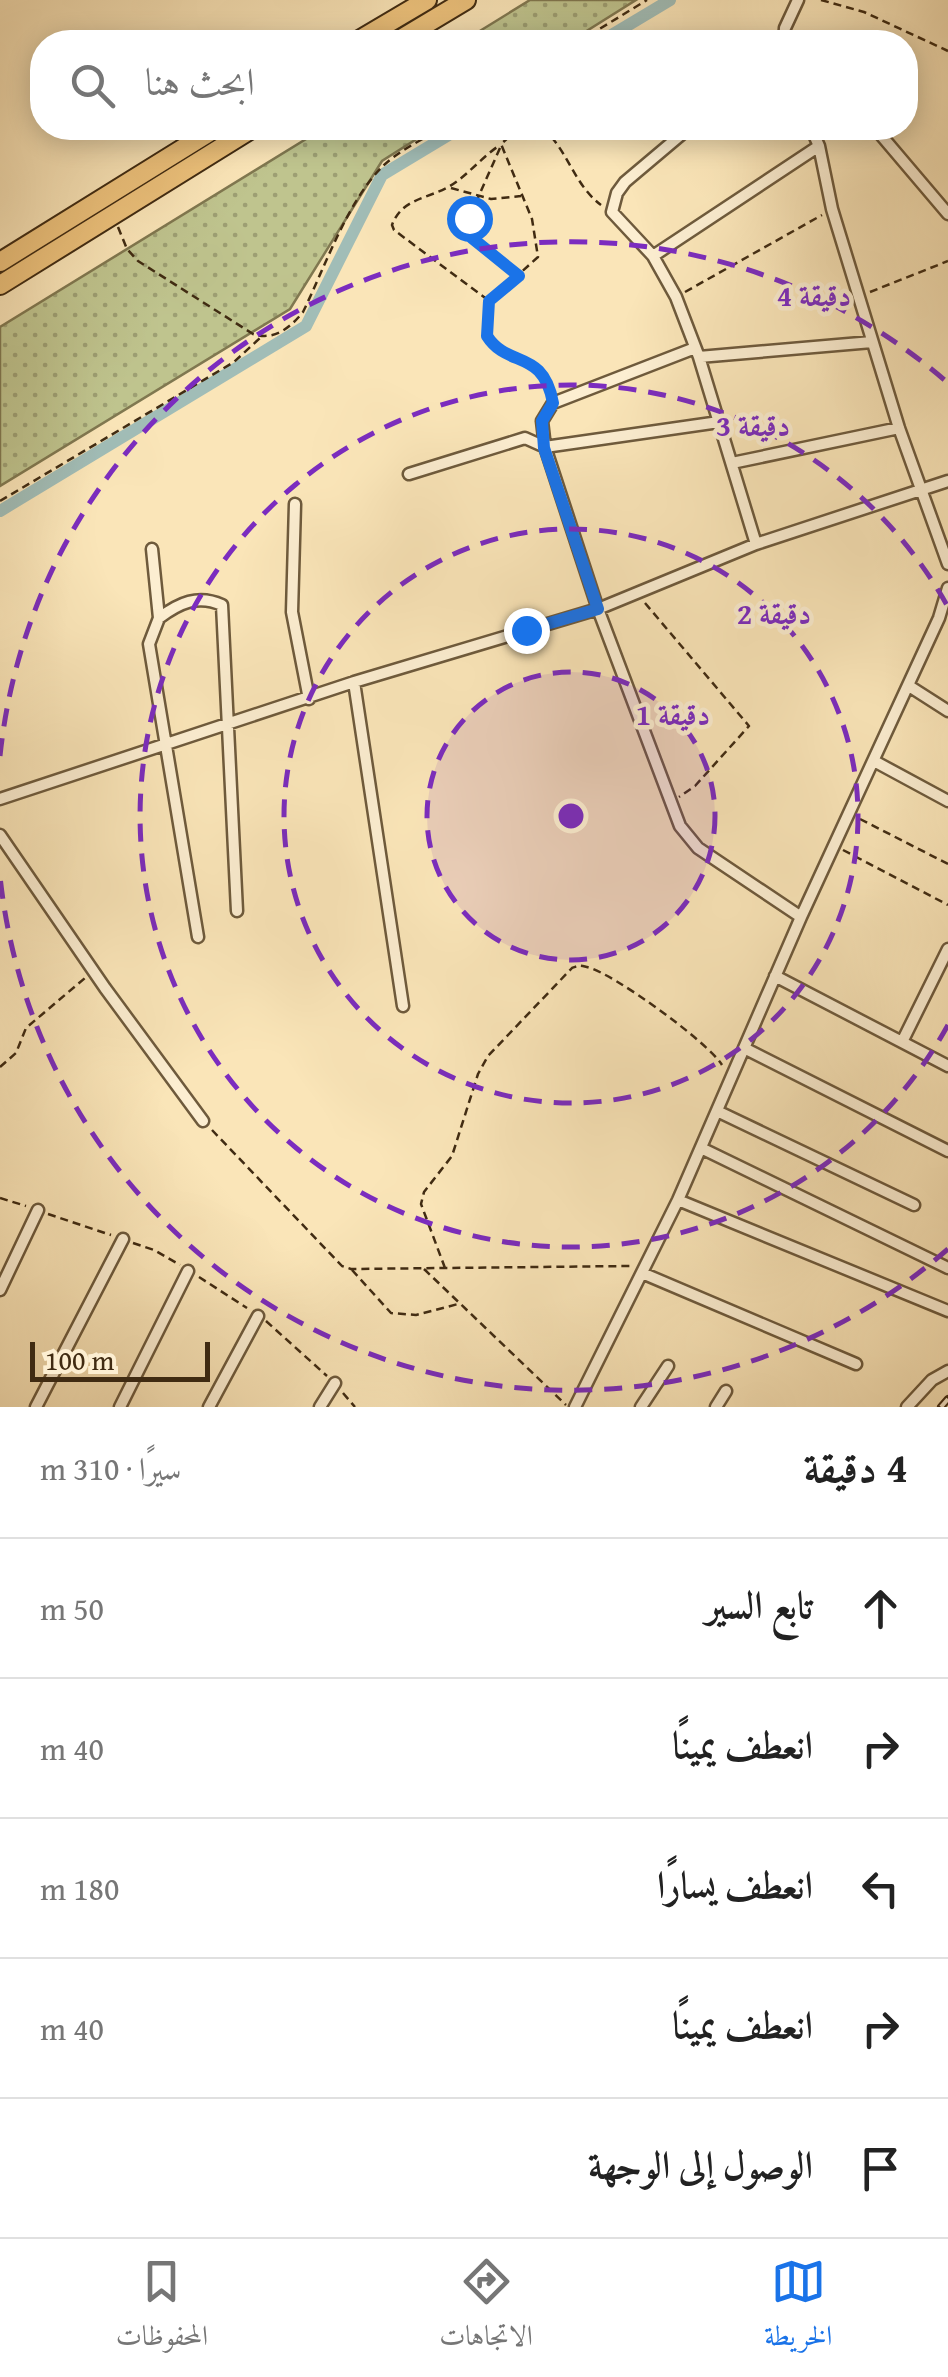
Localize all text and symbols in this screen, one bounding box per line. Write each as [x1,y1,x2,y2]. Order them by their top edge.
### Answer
search box [30,30,918,140]
text: ابحث هنا [145,53,255,109]
icon: search [65,58,120,113]
route start [447,196,493,242]
text: 4 دقيقة [777,273,851,317]
text: 3 دقيقة [716,403,790,447]
text: 2 دقيقة [737,591,811,635]
route end [504,608,550,654]
text: 1 دقيقة [636,692,710,736]
centre of rings [553,798,589,834]
scale bar [30,1337,210,1382]
text: 100 m [45,1339,114,1380]
text: 4 دقيقة [804,1436,908,1497]
text: سيرًا · 310 m [40,1445,182,1492]
text: تابع السير [705,1576,813,1632]
icon: ahead [853,1581,908,1636]
text: 50 m [40,1585,104,1632]
text: انعطف يمينًا [672,1716,813,1772]
icon: right [853,1721,908,1776]
text: 40 m [40,1725,104,1772]
text: انعطف يسارًا [657,1856,813,1912]
icon: left [853,1861,908,1916]
text: 180 m [40,1865,119,1912]
text: انعطف يمينًا [672,1996,813,2052]
icon: right [853,2001,908,2056]
text: 40 m [40,2005,104,2052]
text: الوصول إلى الوجهة [588,2136,813,2192]
icon: arrive [853,2141,908,2196]
tab: المحفوظات [116,2254,208,2363]
tab: الاتجاهات [439,2254,533,2363]
tab: الخريطة [764,2254,832,2363]

